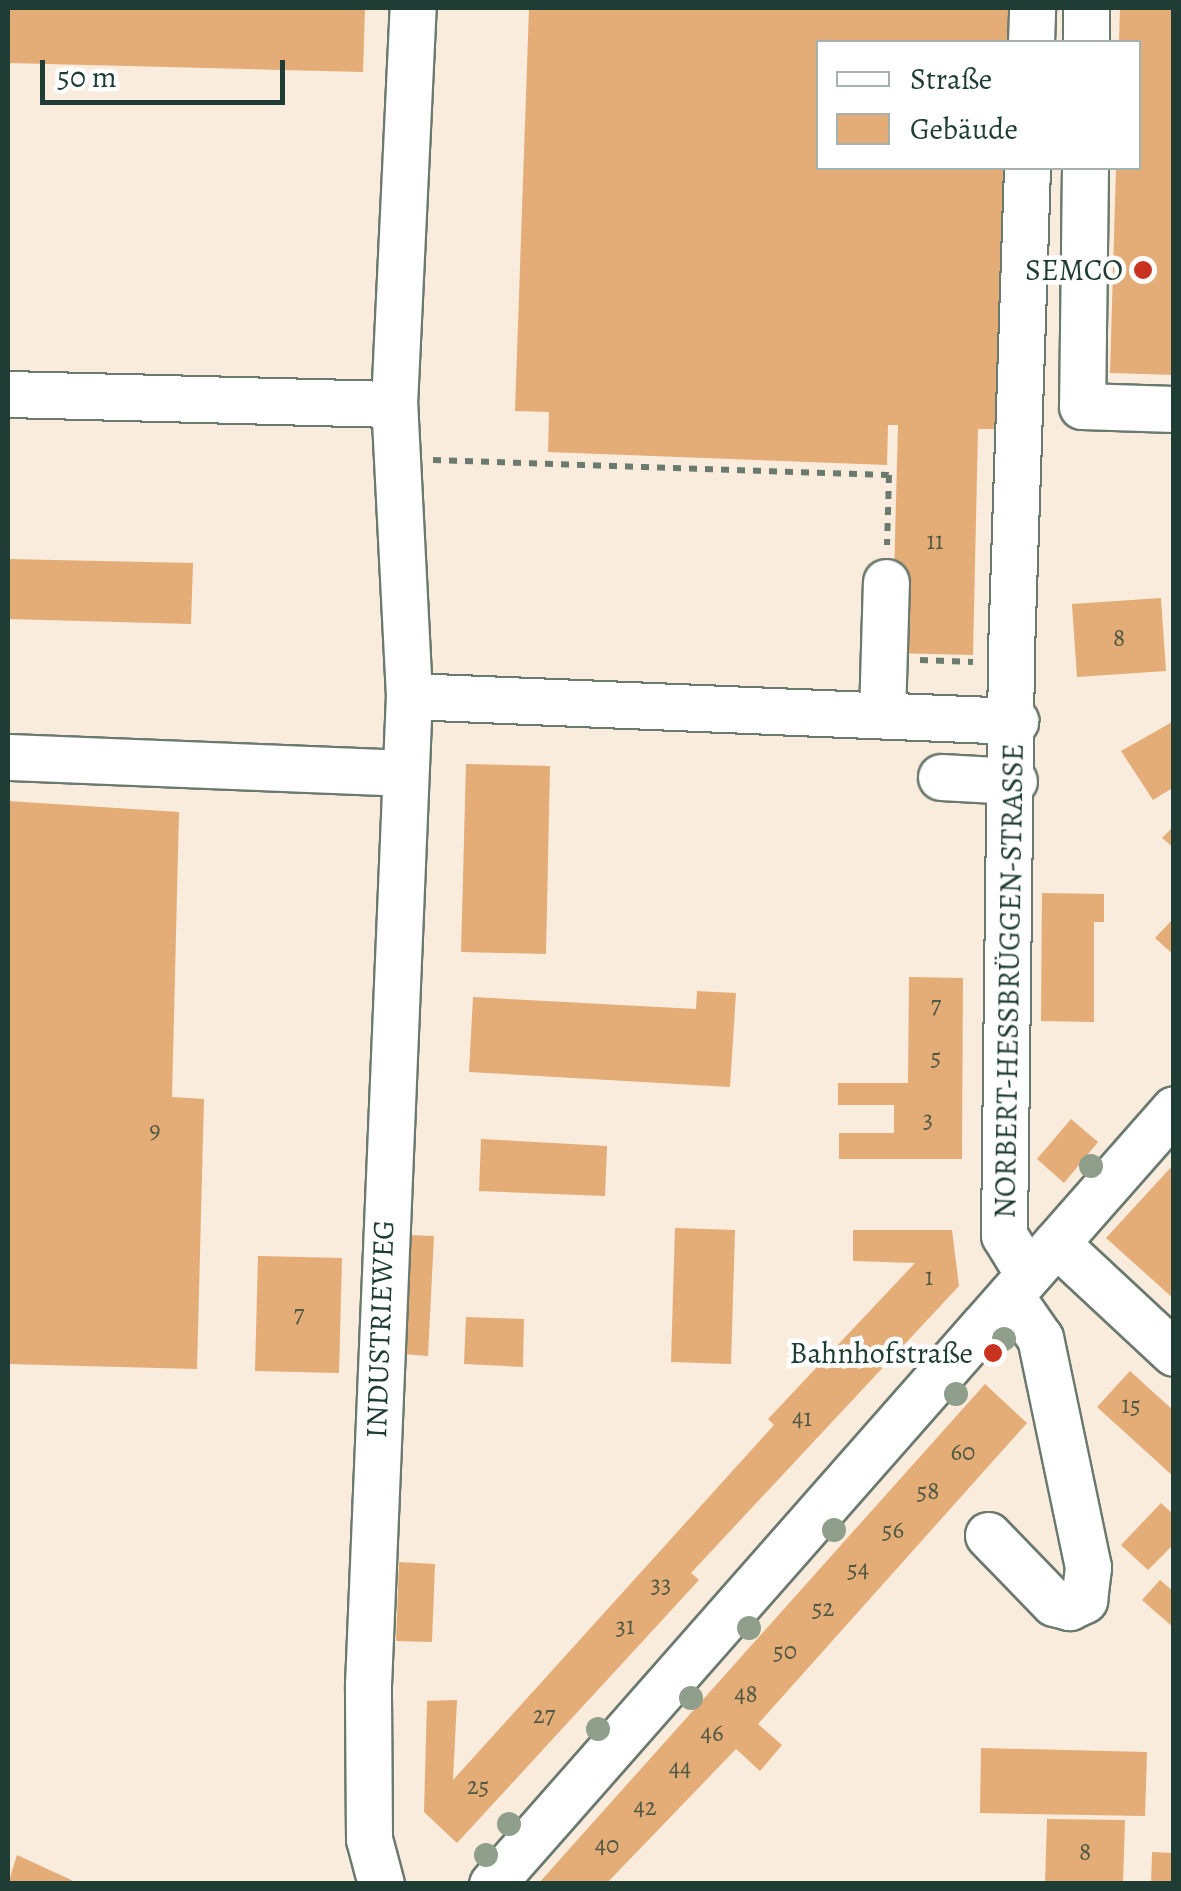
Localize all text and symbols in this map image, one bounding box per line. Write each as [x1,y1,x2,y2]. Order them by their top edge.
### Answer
scale bar [45,40,290,102]
legend [816,40,1141,170]
text: 50 m [57,57,117,97]
text: Straße [910,59,992,99]
text: Gebäude [910,109,1018,149]
place label: SEMCO [1025,252,1123,288]
marker: SEMCO [1132,259,1154,281]
house number: 11 [926,526,944,556]
house number: 8 [1113,623,1125,653]
street label: NORBERT-HESSBRÜGGEN-STRASSE [987,743,1031,1219]
house number: 7 [931,990,941,1020]
house number: 5 [931,1042,941,1072]
house number: 3 [923,1104,933,1134]
house number: 9 [149,1115,161,1145]
street label: INDUSTRIEWEG [358,1219,402,1439]
house number: 1 [925,1262,933,1292]
house number: 7 [294,1299,304,1329]
place label: Bahnhofstraße [789,1335,973,1371]
marker: Bahnhofstraße [982,1342,1004,1364]
house number: 15 [1121,1390,1141,1420]
house number: 41 [792,1403,812,1433]
house number: 60 [951,1437,975,1467]
house number: 58 [917,1476,939,1506]
house number: 56 [882,1515,904,1545]
house number: 54 [847,1554,869,1584]
house number: 33 [651,1569,671,1599]
house number: 52 [812,1593,834,1623]
house number: 31 [616,1611,634,1641]
house number: 50 [773,1636,797,1666]
house number: 48 [734,1679,758,1709]
house number: 27 [533,1700,555,1730]
house number: 46 [701,1718,723,1748]
house number: 44 [669,1753,691,1783]
house number: 25 [467,1771,489,1801]
house number: 42 [633,1792,657,1822]
house number: 40 [595,1830,619,1860]
house number: 8 [1079,1837,1091,1867]

